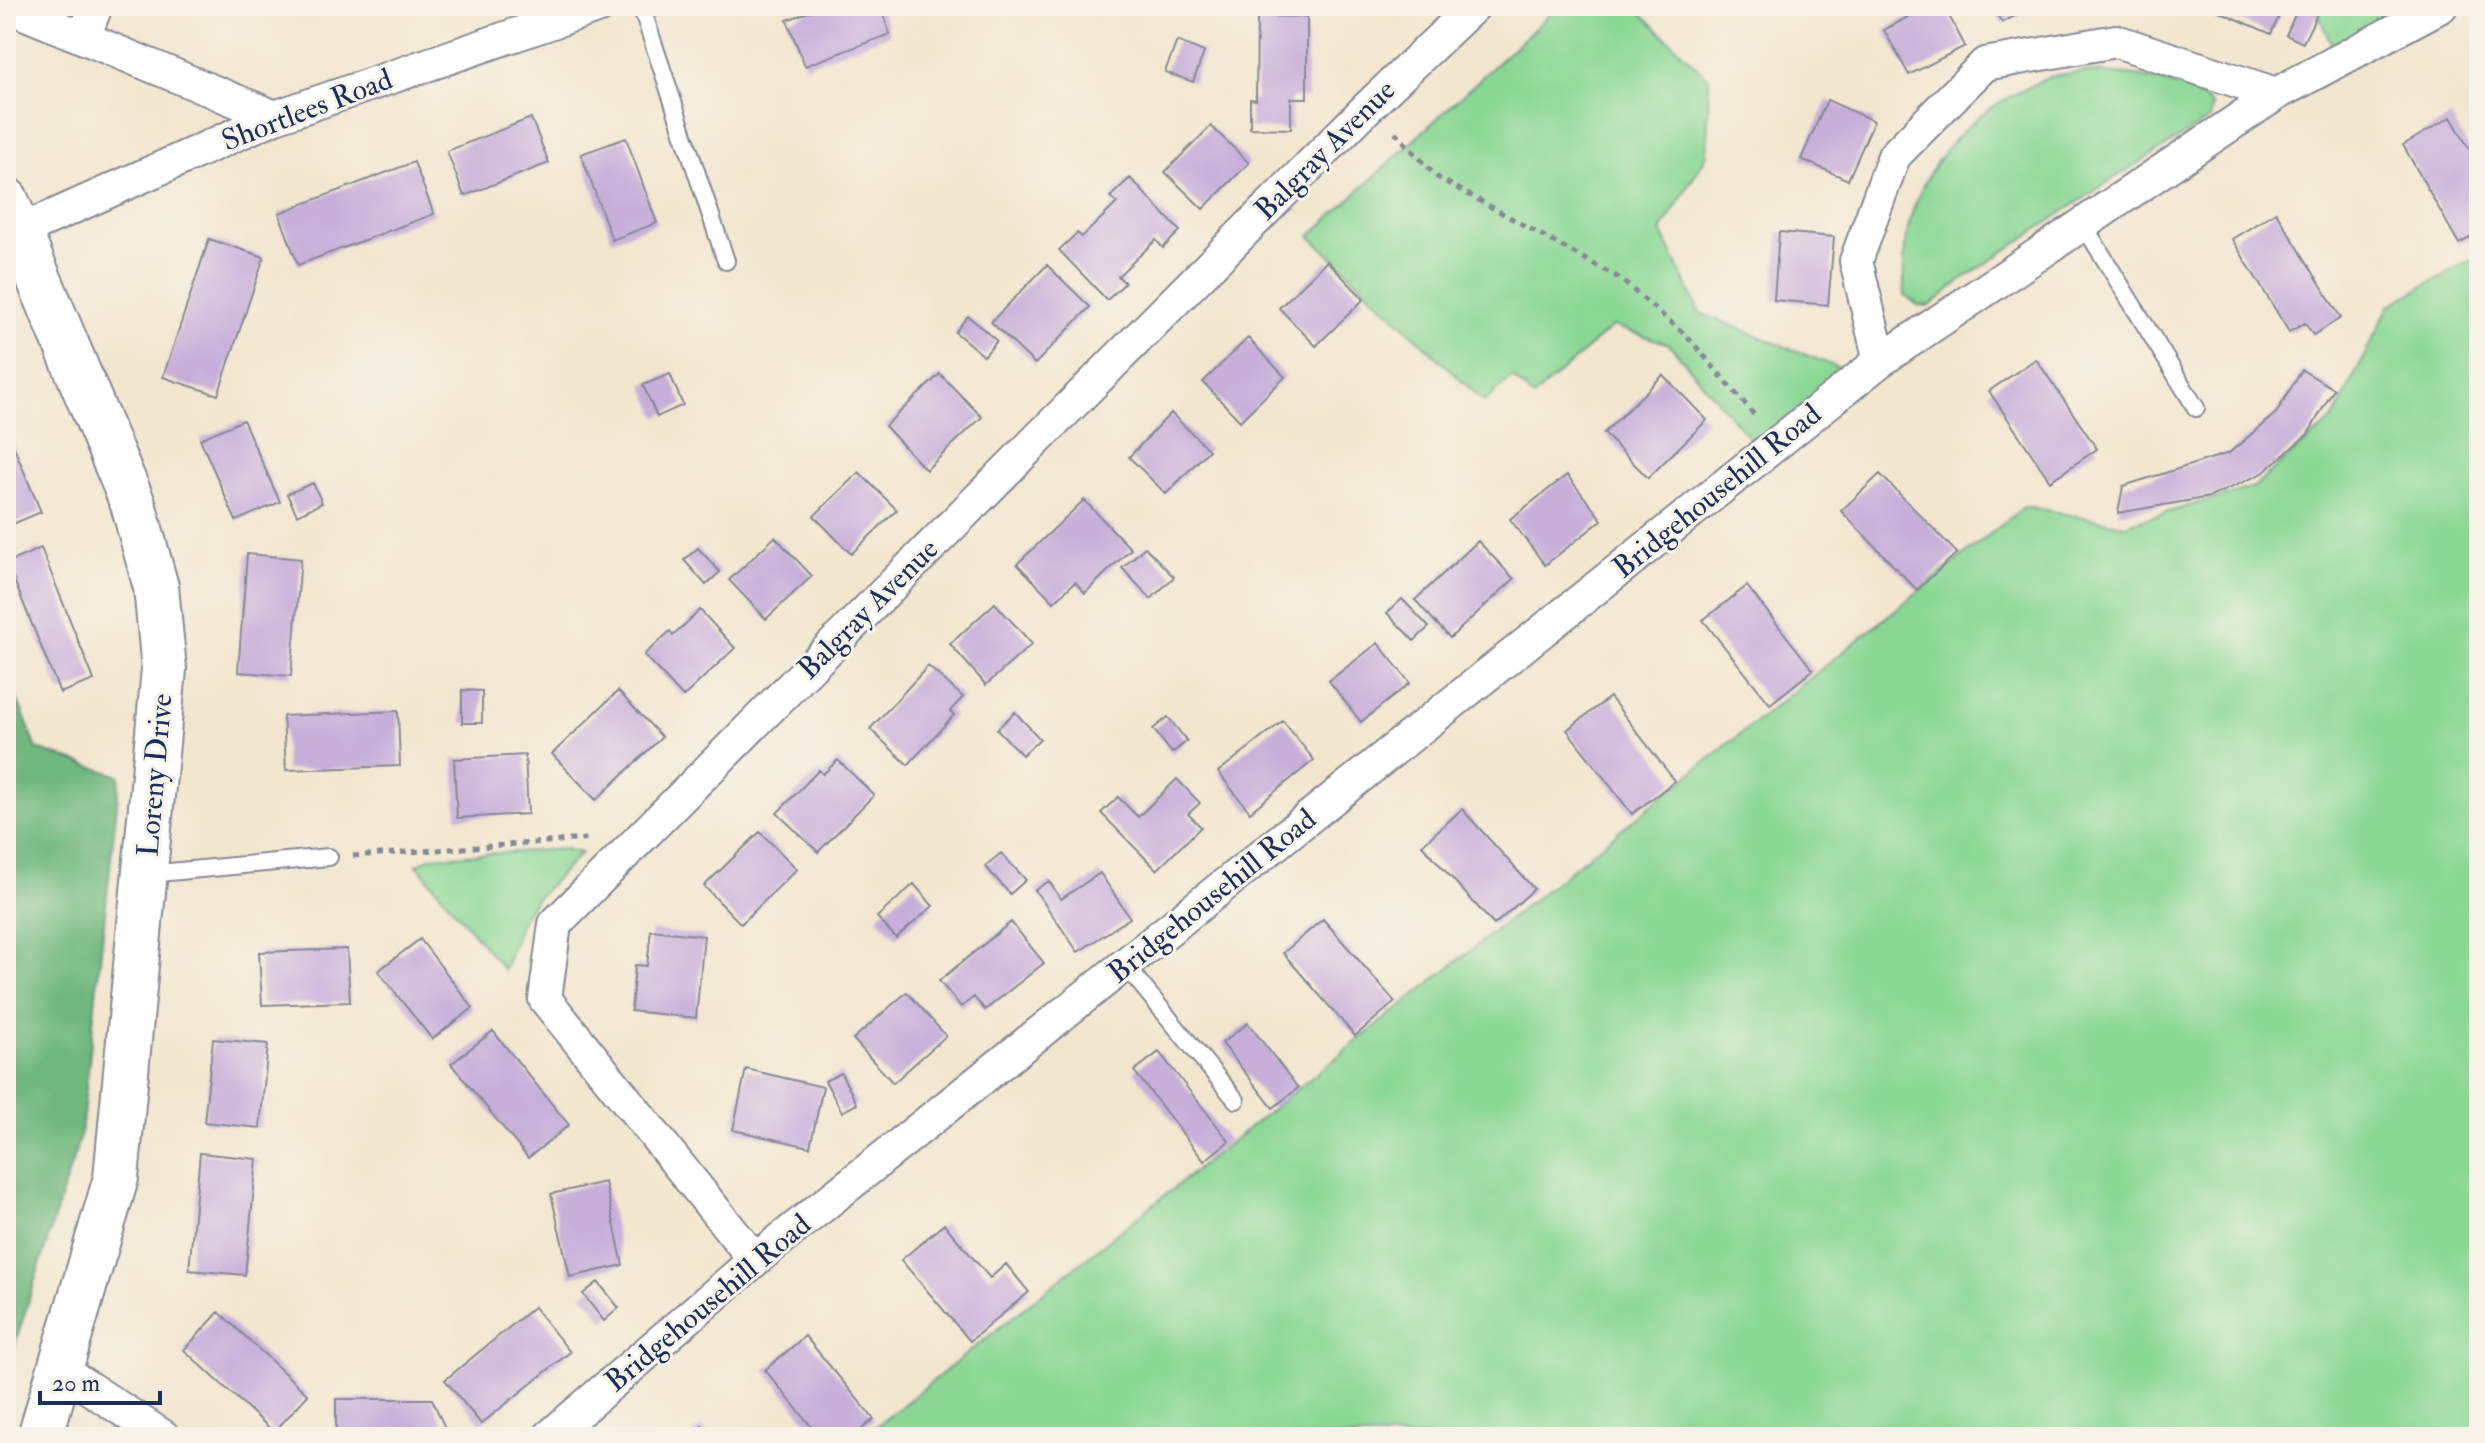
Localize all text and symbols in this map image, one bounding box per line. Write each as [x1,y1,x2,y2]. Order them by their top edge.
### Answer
street label: Shortlees Road [216,60,398,159]
street label: Balgray Avenue [1247,72,1403,228]
street label: Bridgehousehill Road [1605,396,1829,586]
street label: Balgray Avenue [790,531,946,687]
street label: Loreny Drive [129,692,181,858]
street label: Bridgehousehill Road [1100,801,1324,991]
street label: Bridgehousehill Road [598,1206,819,1400]
scale bar [40,1355,160,1405]
text: 20 m [52,1368,101,1399]

